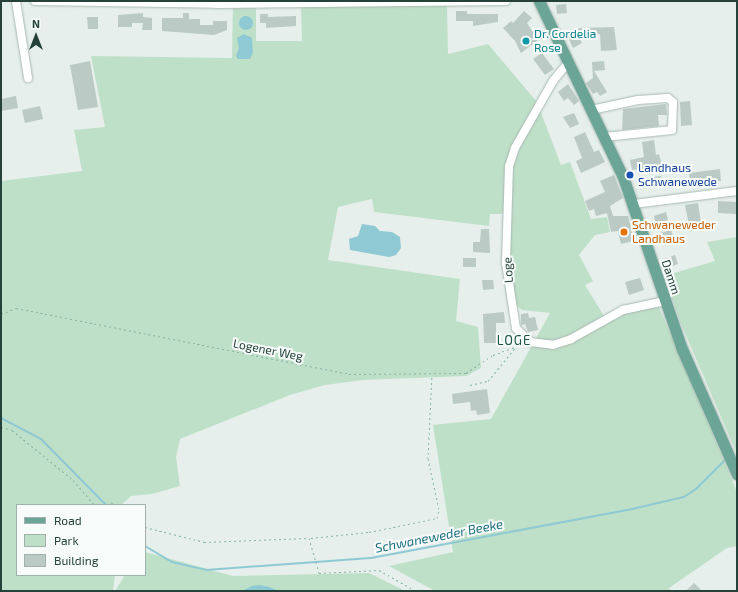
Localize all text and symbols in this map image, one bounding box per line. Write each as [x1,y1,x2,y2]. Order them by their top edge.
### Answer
north arrow [16,16,56,56]
text: N [32,17,40,30]
place label: Dr. Cordelia Rose [534,27,596,55]
marker: Dr. Cordelia Rose [521,36,531,46]
place label: Landhaus Schwanewede [638,161,717,189]
marker: Landhaus Schwanewede [625,170,635,180]
place label: Schwaneweder Landhaus [632,218,716,246]
marker: Schwaneweder Landhaus [619,227,629,237]
street label: Loge [500,257,516,283]
street label: Damm [659,258,683,296]
district label: LOGE [497,332,531,348]
street label: Logener Weg [232,336,304,364]
legend [16,504,146,576]
text: Road [54,513,82,527]
water label: Schwaneweder Beeke [374,516,504,556]
text: Park [54,533,79,547]
text: Building [54,553,98,567]

